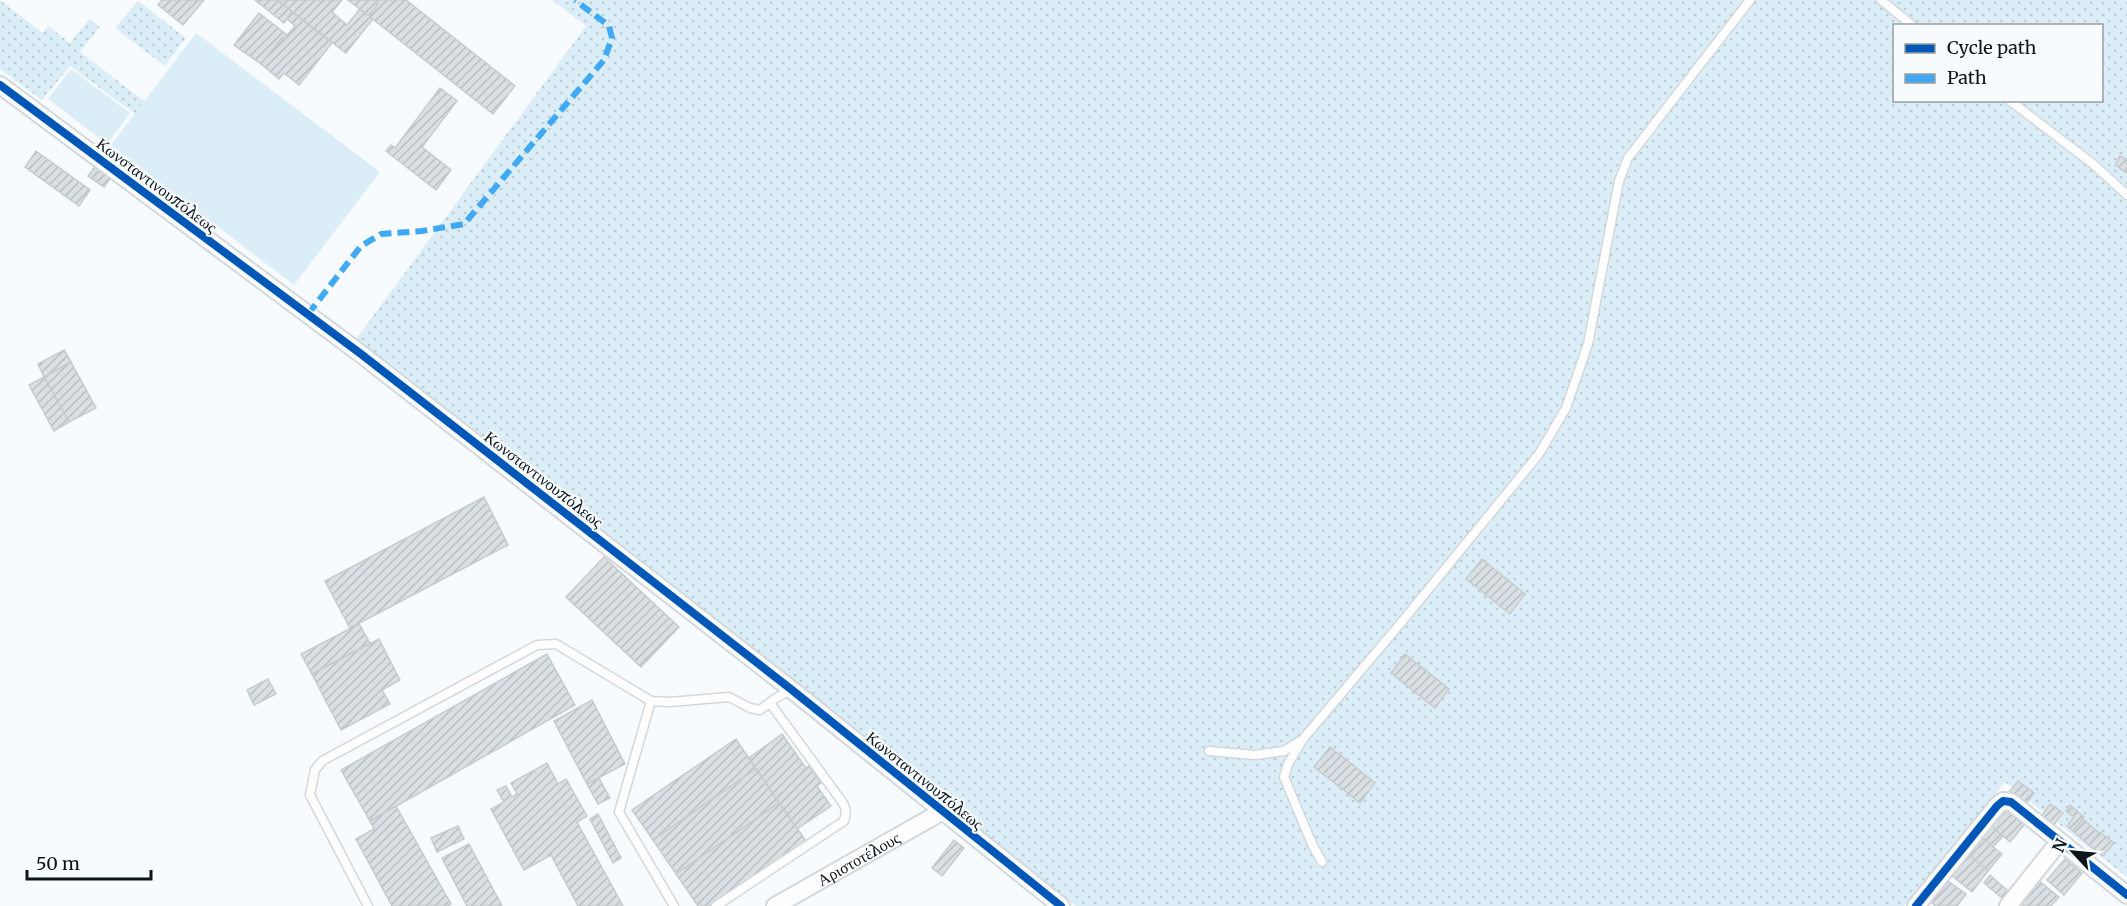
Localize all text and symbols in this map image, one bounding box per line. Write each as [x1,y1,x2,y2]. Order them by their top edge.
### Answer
legend [1893,24,2103,102]
text: Cycle path [1947,36,2037,59]
text: Path [1947,66,1987,89]
street label: Κωνσταντινουπόλεως [93,133,222,237]
street label: Κωνσταντινουπόλεως [481,426,608,532]
street label: Κωνσταντινουπόλεως [862,726,988,834]
north arrow [2043,822,2103,882]
street label: Αριστοτέλους [814,827,904,890]
text: N [2048,835,2071,855]
scale bar [27,843,152,881]
text: 50 m [36,852,80,875]

